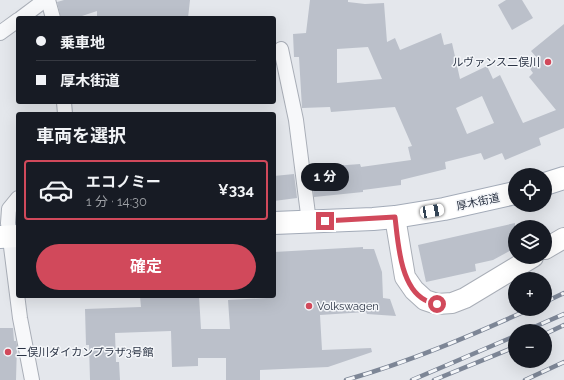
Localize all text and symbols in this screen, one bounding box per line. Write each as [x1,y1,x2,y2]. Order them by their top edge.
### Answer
text: 乗車地 [60,34,105,52]
place label: ルヴァンス二俣川 [452,56,540,69]
marker: ルヴァンス二俣川 [543,57,553,67]
text: 厚木街道 [60,72,120,90]
text: 車両を選択 [36,125,126,146]
callout: 1 分 [301,163,349,191]
map controls [508,168,552,368]
button: locate [508,168,552,212]
text: 1 分 [314,169,336,184]
icon: car [38,172,74,208]
text: エコノミー [86,173,161,191]
text: ¥334 [218,181,254,199]
street label: 厚木街道 [455,191,501,213]
text: 1 分 · 14:30 [86,194,147,209]
car [419,203,445,219]
route end [316,212,334,230]
button: layers [508,220,552,264]
button: 確定 [36,244,256,290]
button: + [508,272,552,316]
route start [428,295,446,313]
place label: Volkswagen [317,300,379,313]
marker: Volkswagen [304,301,314,311]
button: − [508,324,552,368]
place label: 二俣川ダイカンプラザ3号館 [16,346,154,359]
marker: 二俣川ダイカンプラザ3号館 [3,347,13,357]

